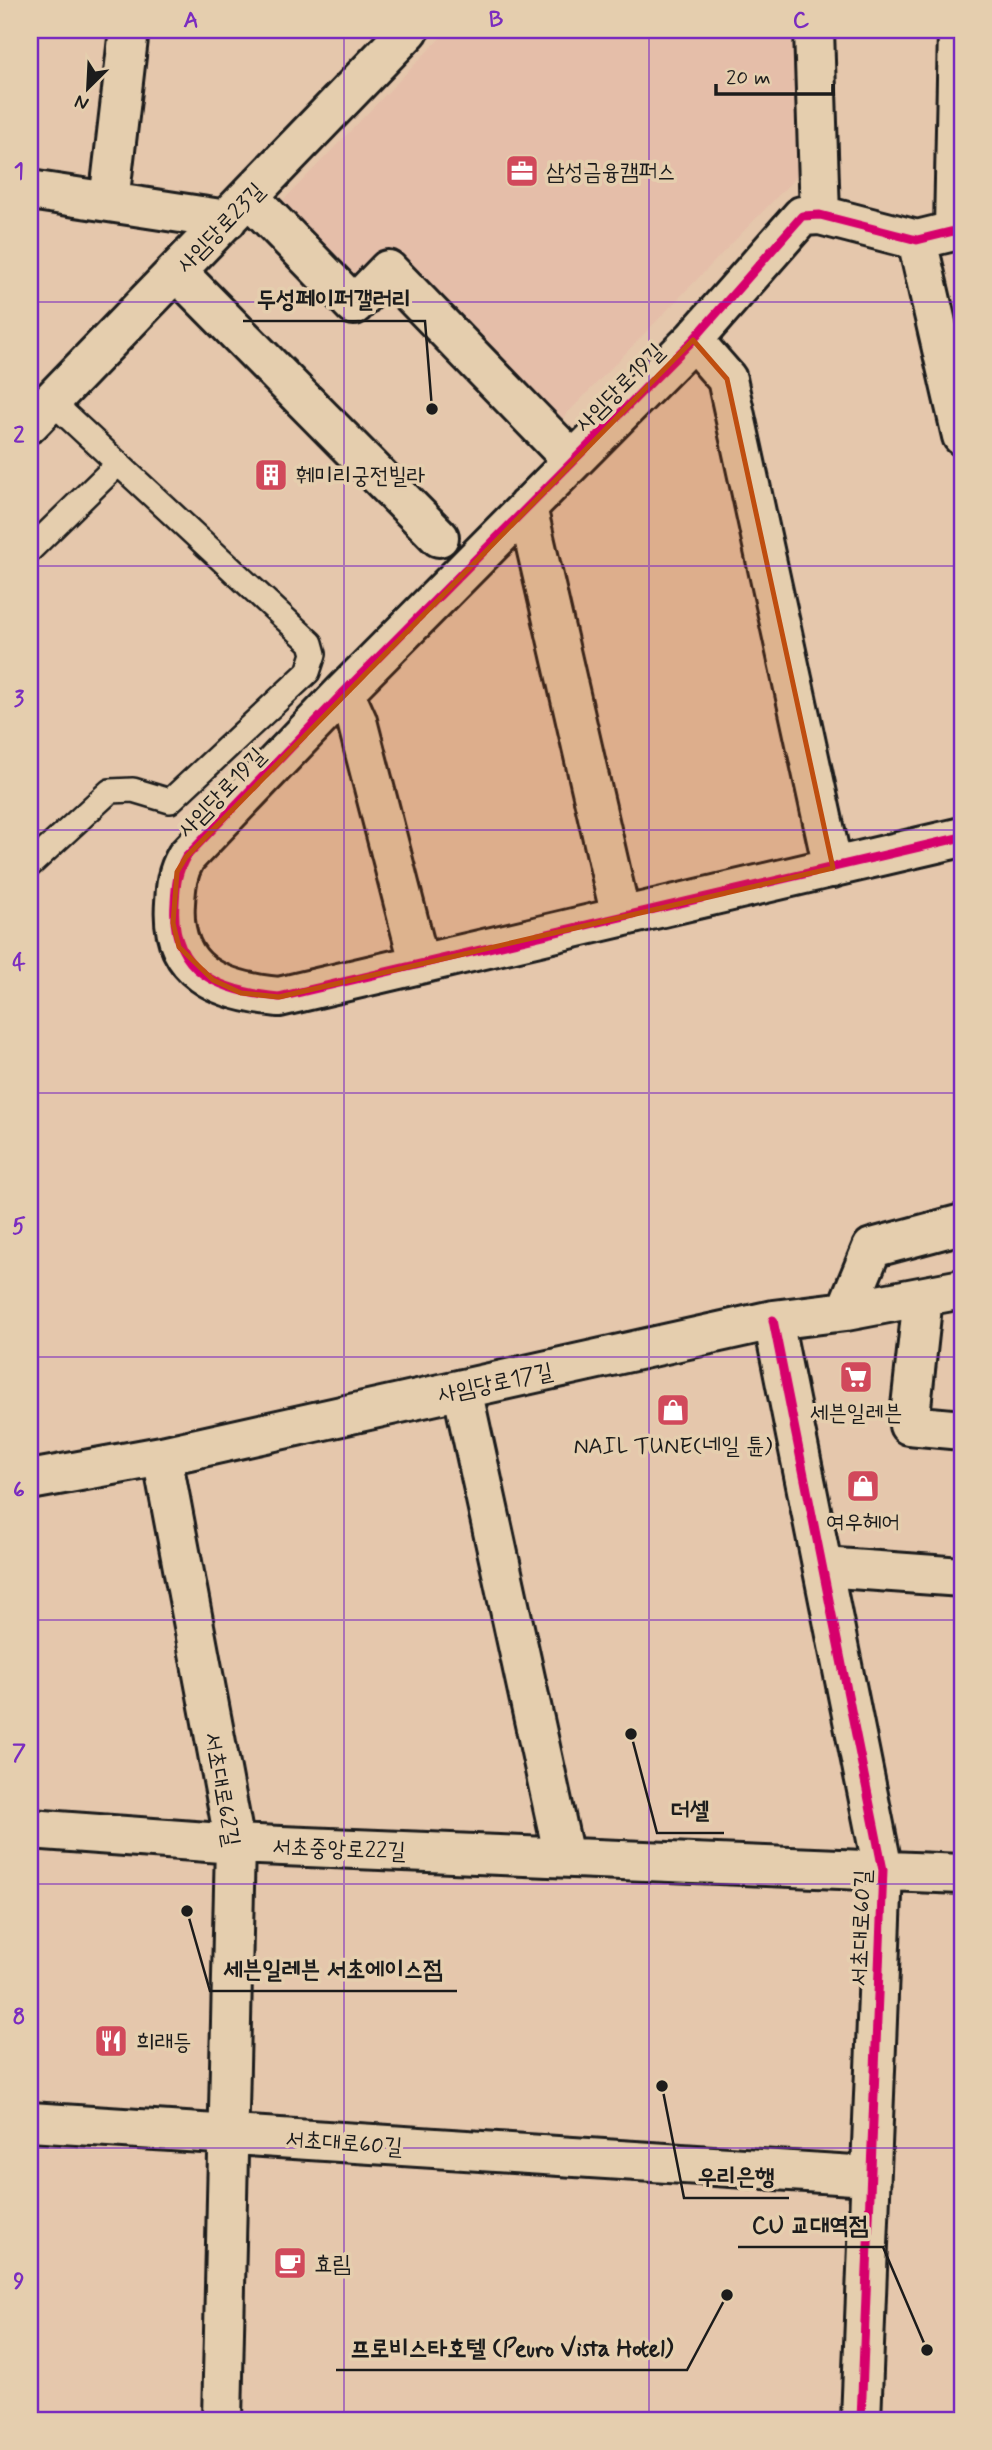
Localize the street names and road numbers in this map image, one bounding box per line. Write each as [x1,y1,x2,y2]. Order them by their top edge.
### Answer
street label: 사임당로23길 [171,177,272,280]
street label: 사임당로19길 [569,337,671,439]
street label: 사임당로19길 [172,742,273,845]
street label: 사임당로17길 [435,1357,556,1411]
street label: 서초대로62길 [196,1730,246,1849]
street label: 서초중앙로22길 [272,1833,406,1867]
street label: 서초대로60길 [845,1869,879,1987]
street label: 서초대로60길 [284,2125,403,2163]

